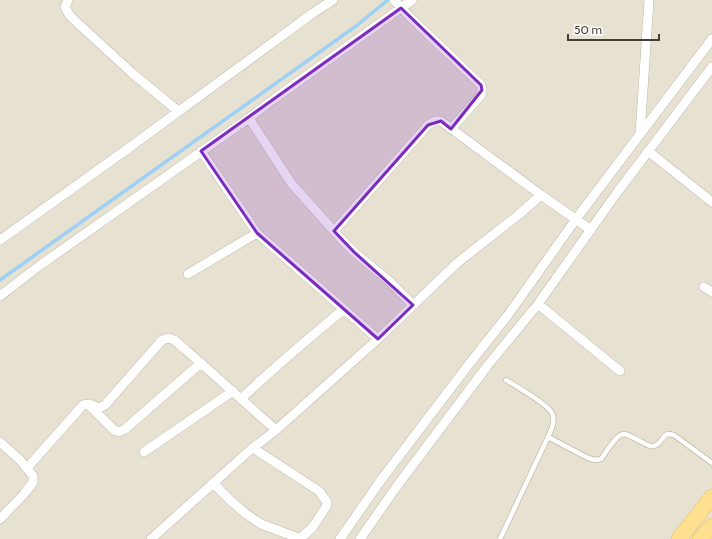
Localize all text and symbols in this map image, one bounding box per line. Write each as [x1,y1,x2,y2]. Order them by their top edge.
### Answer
scale bar [568,16,659,42]
text: 50 m [574,22,602,37]

